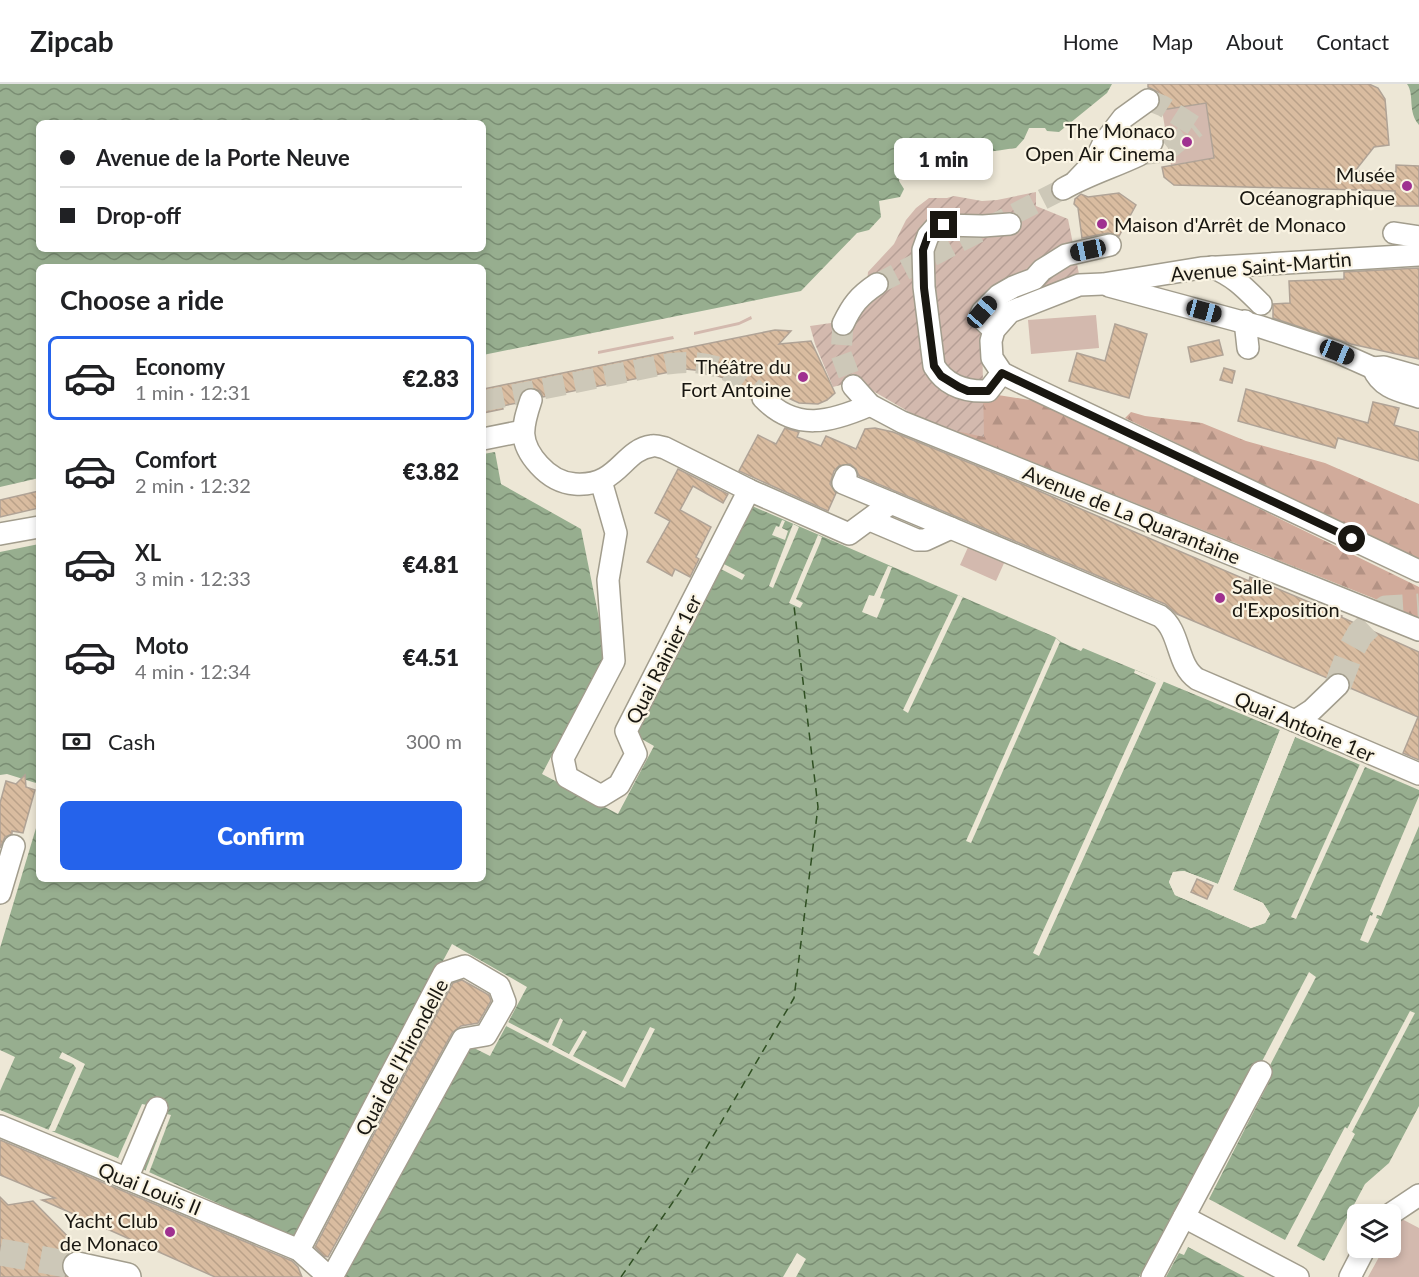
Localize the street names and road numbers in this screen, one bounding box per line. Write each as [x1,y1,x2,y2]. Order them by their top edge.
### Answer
street label: Avenue Saint-Martin [1170,246,1352,286]
street label: Avenue de La Quarantaine [1020,459,1244,569]
street label: Quai Rainier 1er [620,590,706,728]
street label: Quai Antoine 1er [1231,686,1380,767]
street label: Quai de l’Hirondelle [350,975,452,1139]
street label: Quai Louis II [95,1157,205,1219]

